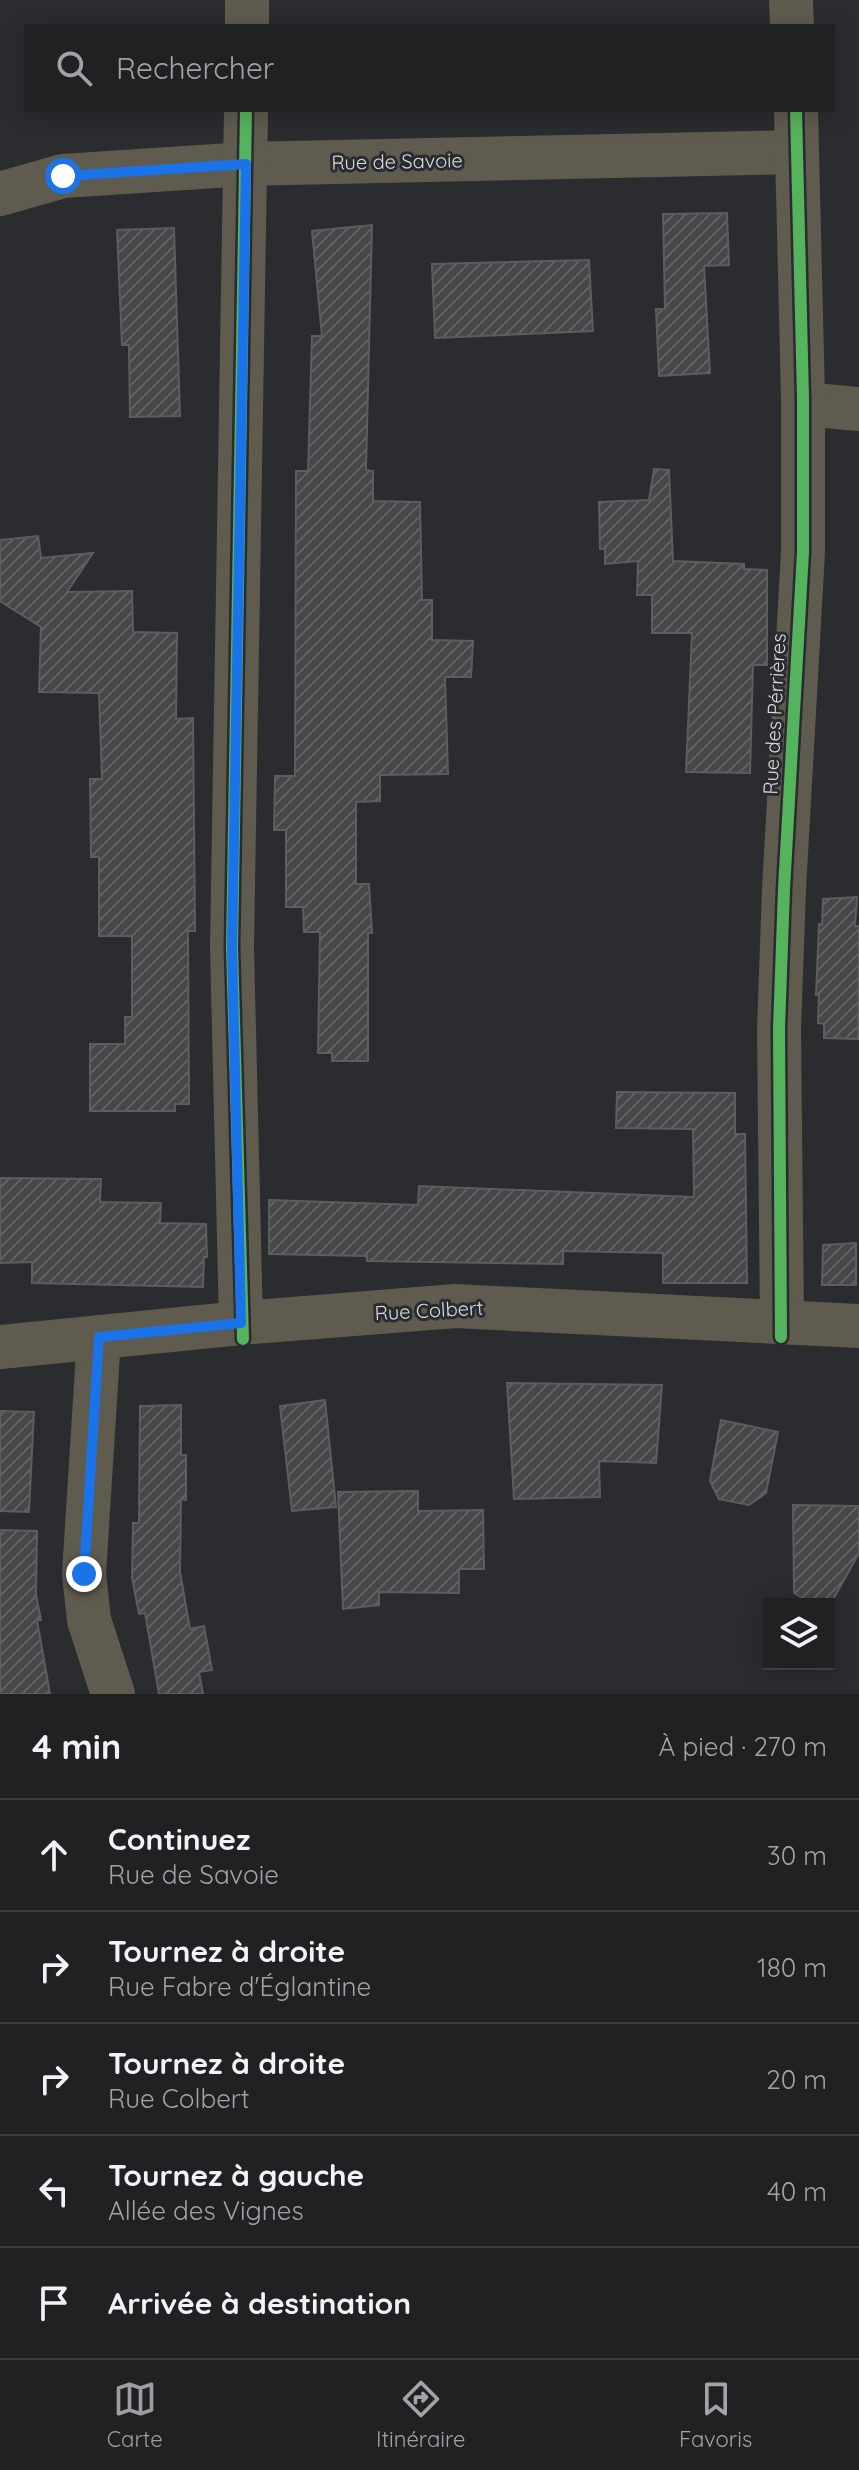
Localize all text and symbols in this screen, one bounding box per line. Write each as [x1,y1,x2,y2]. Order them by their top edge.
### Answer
search box [24,24,835,112]
icon: search [52,46,96,90]
text: Rechercher [116,49,274,87]
street label: Rue de Savoie [331,147,463,175]
route start [45,158,81,194]
street label: Rue des Pérrières [757,633,791,795]
street label: Rue Colbert [374,1295,484,1325]
route end [66,1556,102,1592]
map controls [763,1598,835,1670]
button: layers [763,1598,835,1670]
text: 4 min [32,1725,121,1768]
text: À pied · 270 m [659,1730,827,1763]
text: Continuez [108,1820,250,1858]
icon: ahead [32,1833,76,1877]
text: 30 m [767,1839,827,1872]
text: Rue de Savoie [108,1858,279,1891]
text: Tournez à droite [108,1932,345,1970]
icon: right [32,1945,76,1989]
text: 180 m [757,1951,827,1984]
text: Rue Fabre d'Églantine [108,1970,371,2003]
text: Tournez à droite [108,2044,345,2082]
icon: right [32,2057,76,2101]
text: 20 m [766,2063,827,2096]
text: Rue Colbert [108,2082,250,2115]
text: Tournez à gauche [108,2156,364,2194]
icon: left [32,2169,76,2213]
text: 40 m [767,2175,827,2208]
text: Allée des Vignes [108,2194,304,2227]
icon: arrive [32,2281,76,2325]
text: Arrivée à destination [108,2284,411,2322]
tab: Carte [107,2377,163,2453]
tab: Itinéraire [376,2377,466,2453]
tab: Favoris [679,2377,752,2453]

